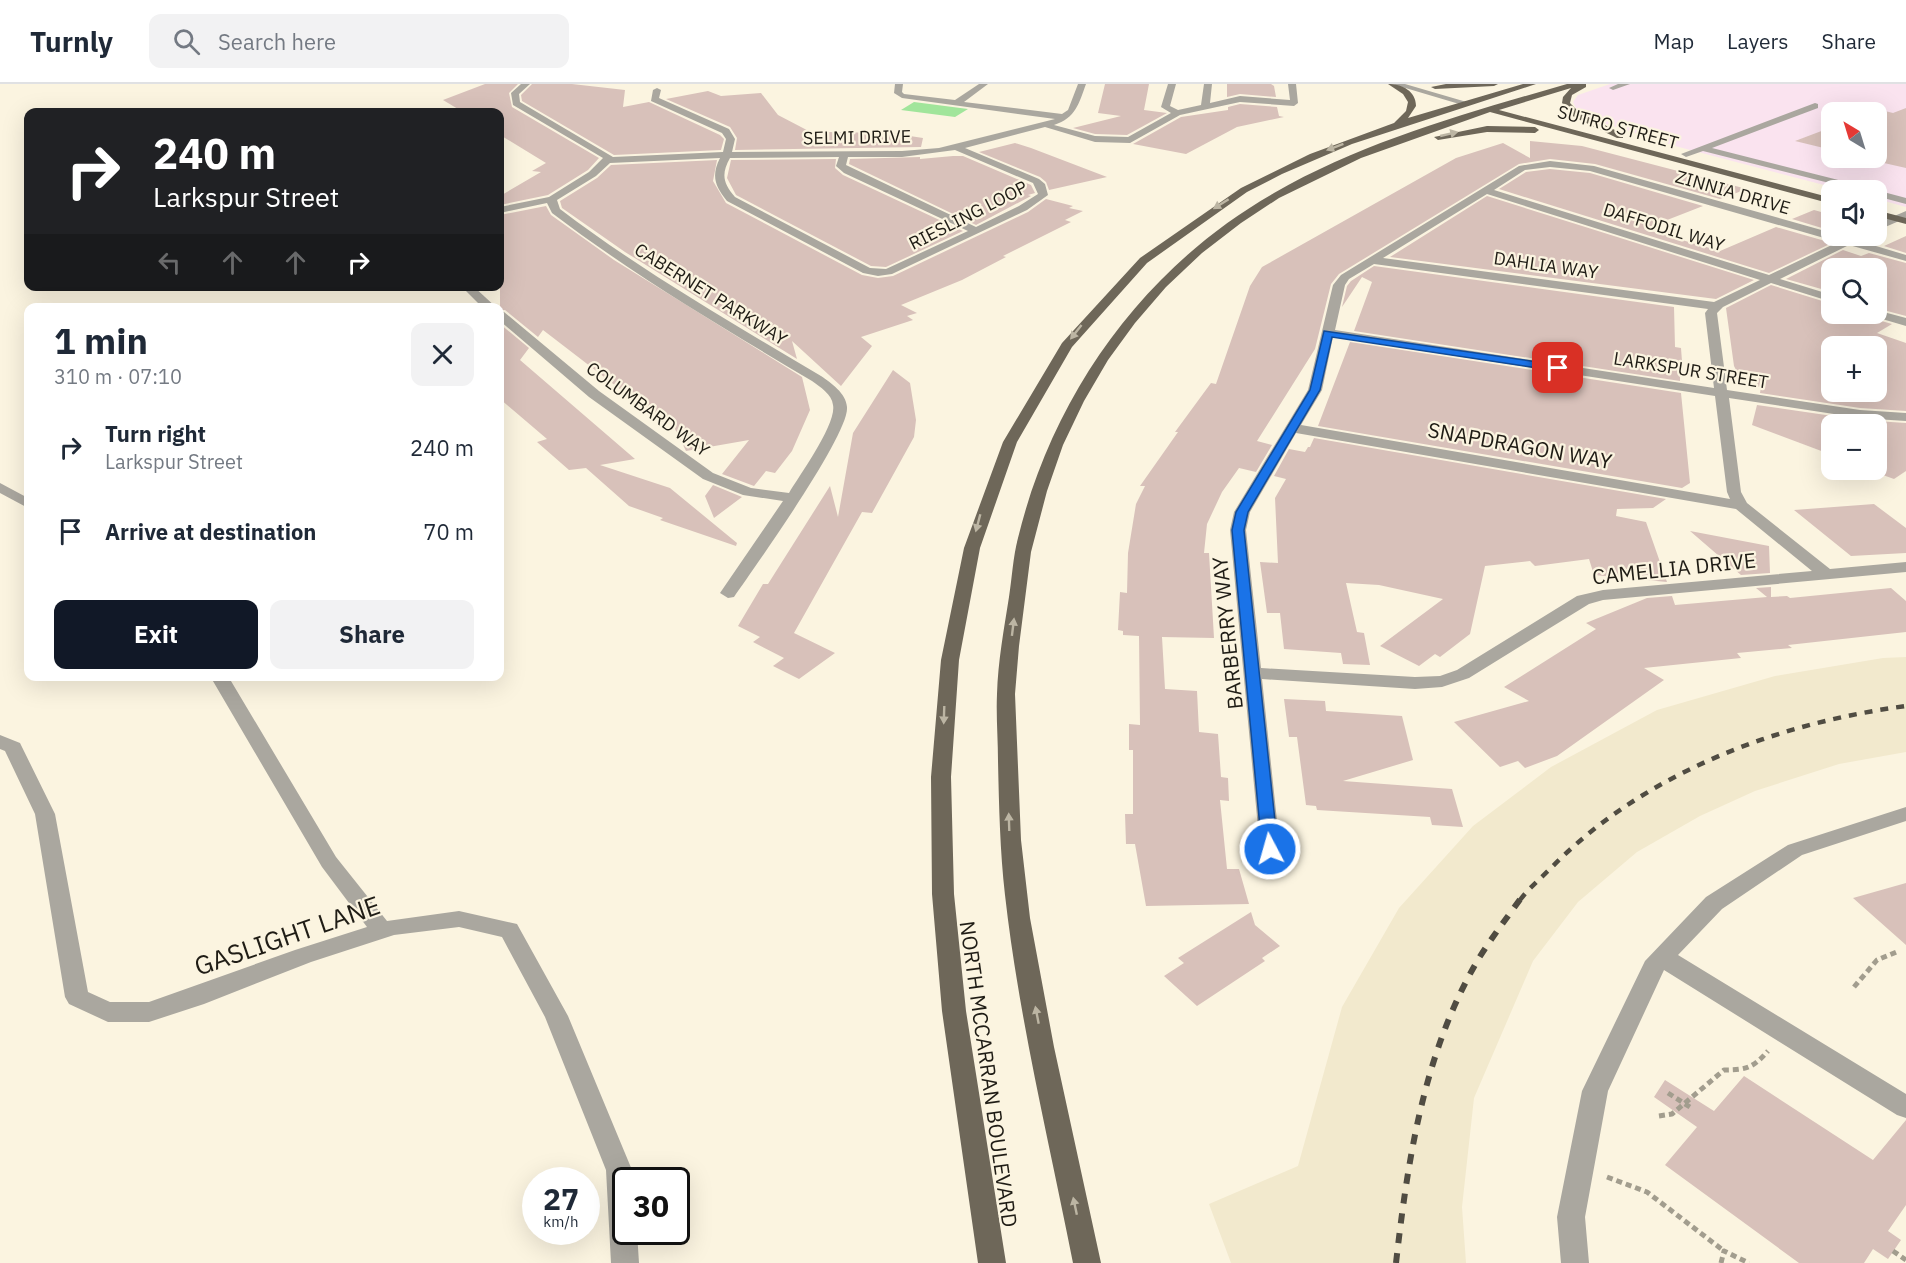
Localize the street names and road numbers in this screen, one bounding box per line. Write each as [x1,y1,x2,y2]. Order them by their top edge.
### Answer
street label: SUTRO STREET [1555,100,1681,154]
street label: SELMI DRIVE [803,125,911,149]
street label: ZINNIA DRIVE [1673,165,1793,219]
street label: RIESLING LOOP [905,175,1031,255]
street label: DAFFODIL WAY [1601,198,1728,256]
street label: CABERNET PARKWAY [630,238,792,351]
street label: DAHLIA WAY [1492,246,1600,284]
street label: LARKSPUR STREET [1612,346,1770,394]
street label: COLUMBARD WAY [582,356,715,462]
street label: SNAPDRAGON WAY [1426,415,1615,475]
street label: CAMELLIA DRIVE [1591,545,1757,591]
street label: BARBERRY WAY [1205,555,1249,711]
street label: GASLIGHT LANE [190,887,384,983]
street label: NORTH MCCARRAN BOULEVARD [954,919,1024,1229]

